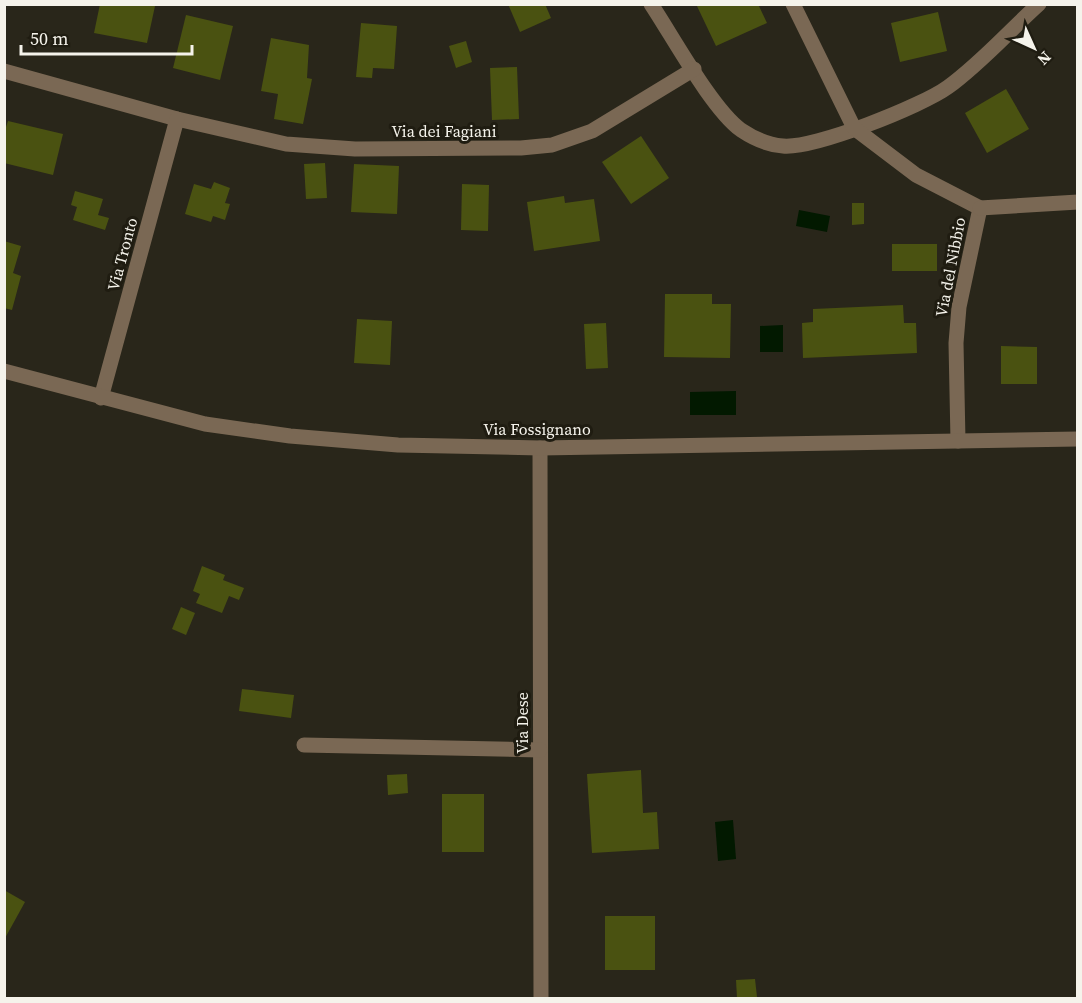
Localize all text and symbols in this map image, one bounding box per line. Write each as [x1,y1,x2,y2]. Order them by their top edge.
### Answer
scale bar [21,18,192,56]
north arrow [1004,18,1064,78]
text: 50 m [30,26,68,51]
text: N [1032,47,1057,71]
street label: Via dei Fagiani [392,120,497,142]
street label: Via Tronto [102,215,142,293]
street label: Via del Nibbio [930,215,970,319]
street label: Via Fossignano [483,418,591,440]
street label: Via Dese [511,692,533,754]

